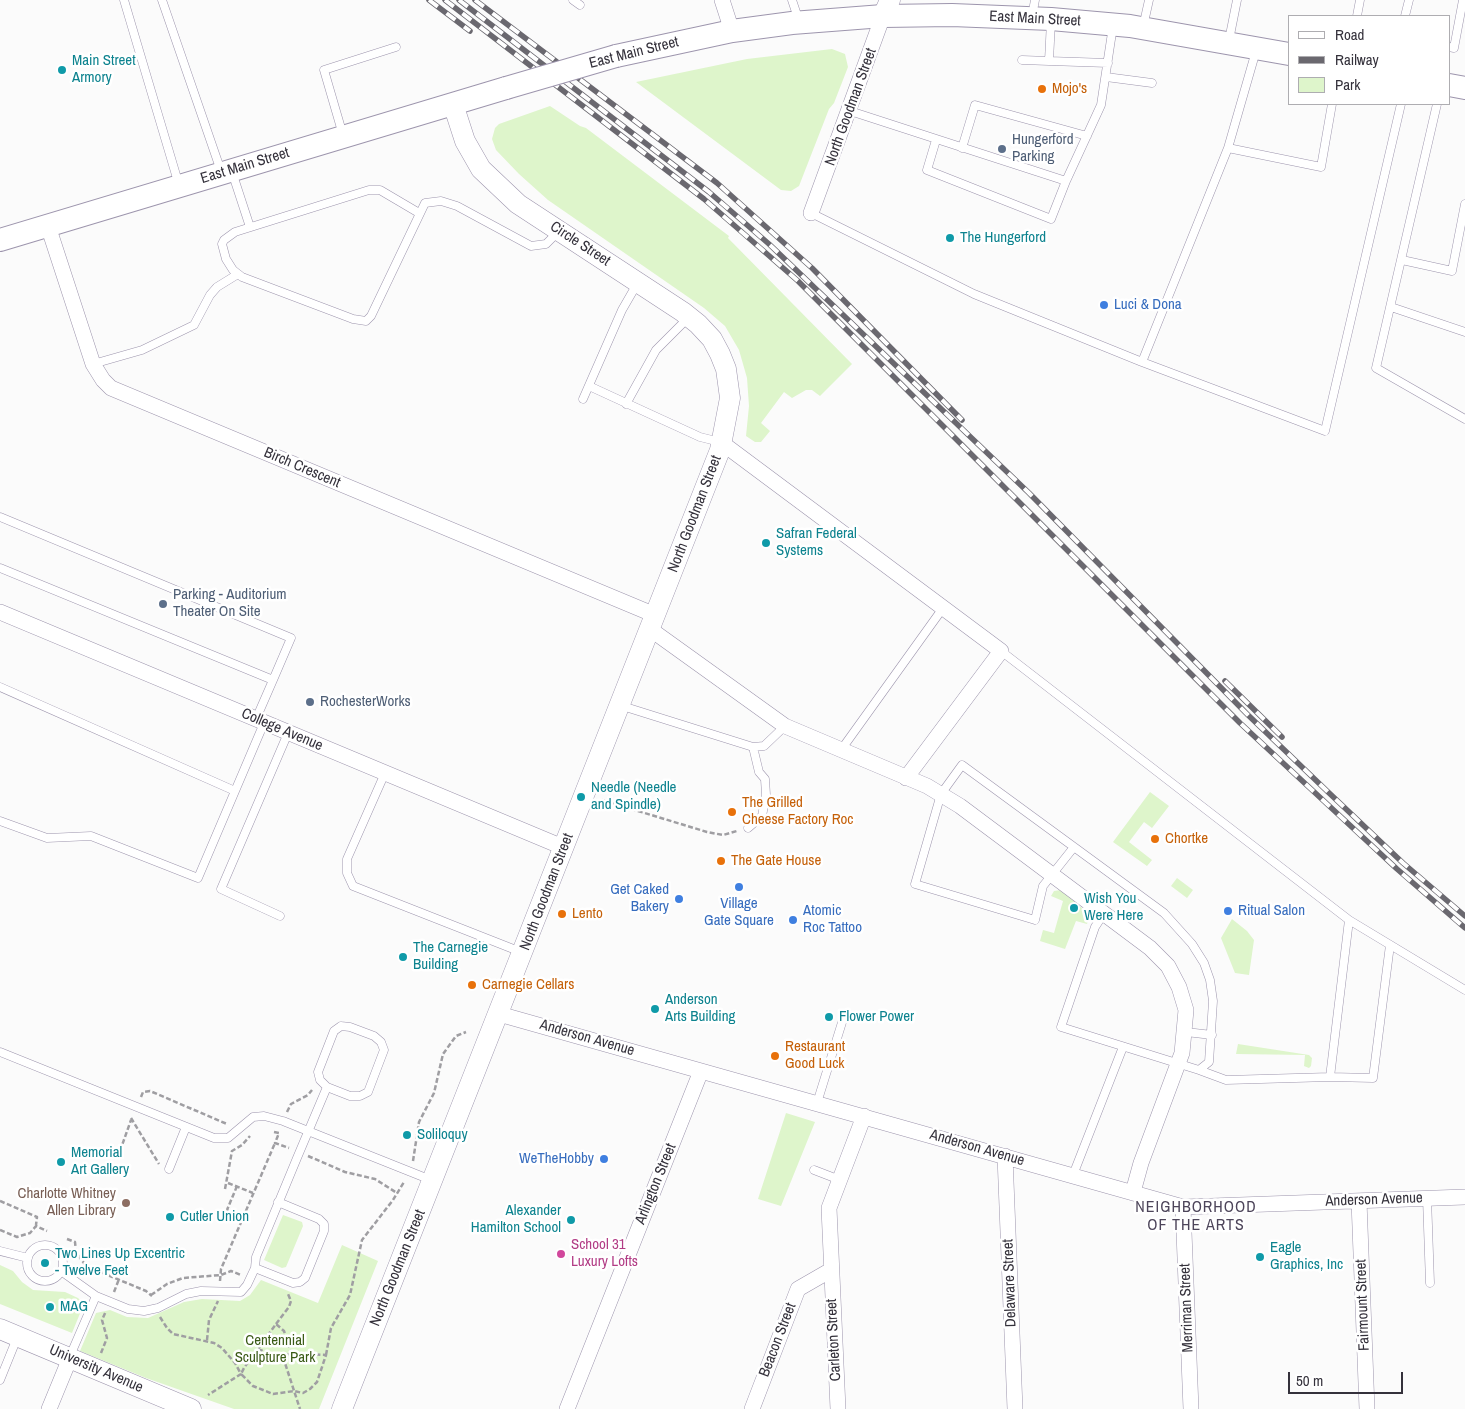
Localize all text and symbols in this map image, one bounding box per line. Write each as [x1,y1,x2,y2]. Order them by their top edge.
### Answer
street label: East Main Street [989,8,1081,30]
legend [1288,15,1450,105]
text: Road [1335,24,1364,45]
street label: East Main Street [587,33,681,73]
street label: North Goodman Street [821,46,881,168]
text: Railway [1335,49,1379,70]
place label: Main Street Armory [72,52,136,87]
marker: Main Street Armory [56,64,68,76]
text: Park [1335,74,1360,95]
place label: Mojo's [1052,80,1087,98]
marker: Mojo's [1036,83,1048,95]
place label: Hungerford Parking [1012,131,1074,166]
marker: Hungerford Parking [996,143,1008,155]
street label: East Main Street [199,144,291,188]
street label: Circle Street [546,218,614,270]
place label: The Hungerford [960,229,1046,247]
marker: The Hungerford [944,232,956,244]
place label: Luci & Dona [1114,296,1182,314]
marker: Luci & Dona [1098,299,1110,311]
street label: Birch Crescent [261,444,343,492]
street label: North Goodman Street [664,453,726,575]
place label: Safran Federal Systems [776,525,857,560]
marker: Safran Federal Systems [760,537,772,549]
place label: Parking - Auditorium Theater On Site [173,586,286,621]
marker: Parking - Auditorium Theater On Site [157,598,169,610]
place label: RochesterWorks [320,693,411,711]
marker: RochesterWorks [304,696,316,708]
street label: College Avenue [239,705,325,755]
place label: Needle (Needle and Spindle) [591,779,676,814]
marker: Needle (Needle and Spindle) [575,791,587,803]
place label: The Grilled Cheese Factory Roc [742,794,854,829]
marker: The Grilled Cheese Factory Roc [726,806,738,818]
place label: Chortke [1165,830,1208,848]
street label: North Goodman Street [516,831,578,953]
marker: Chortke [1149,833,1161,845]
place label: The Gate House [731,852,821,870]
marker: The Gate House [715,855,727,867]
place label: Get Caked Bakery [610,881,669,916]
marker: Village Gate Square [733,881,745,893]
place label: Wish You Were Here [1084,890,1143,925]
marker: Get Caked Bakery [673,893,685,905]
place label: Village Gate Square [704,895,774,930]
place label: Atomic Roc Tattoo [803,902,862,937]
marker: Wish You Were Here [1068,902,1080,914]
place label: Ritual Salon [1238,902,1305,920]
place label: Lento [572,905,603,923]
marker: Ritual Salon [1222,905,1234,917]
marker: Lento [556,908,568,920]
marker: Atomic Roc Tattoo [787,914,799,926]
place label: The Carnegie Building [413,939,488,974]
marker: The Carnegie Building [397,951,409,963]
place label: Carnegie Cellars [482,976,574,994]
marker: Carnegie Cellars [466,979,478,991]
place label: Anderson Arts Building [665,991,735,1026]
marker: Anderson Arts Building [649,1003,661,1015]
place label: Flower Power [839,1008,914,1026]
marker: Flower Power [823,1011,835,1023]
street label: Anderson Avenue [538,1016,636,1060]
place label: Restaurant Good Luck [785,1038,845,1073]
marker: Restaurant Good Luck [769,1050,781,1062]
place label: Soliloquy [417,1126,468,1144]
street label: Anderson Avenue [928,1126,1026,1170]
marker: Soliloquy [401,1129,413,1141]
street label: Arlington Street [632,1141,680,1227]
place label: Memorial Art Gallery [71,1144,129,1179]
place label: WeTheHobby [519,1150,594,1168]
marker: WeTheHobby [598,1153,610,1165]
marker: Memorial Art Gallery [55,1156,67,1168]
place label: Charlotte Whitney Allen Library [18,1185,116,1220]
street label: Anderson Avenue [1325,1189,1423,1211]
marker: Charlotte Whitney Allen Library [120,1197,132,1209]
district label: NEIGHBORHOOD OF THE ARTS [1134,1198,1258,1236]
place label: Alexander Hamilton School [471,1202,561,1237]
street label: North Goodman Street [366,1207,430,1329]
place label: Cutler Union [180,1208,249,1226]
marker: Cutler Union [164,1211,176,1223]
marker: Alexander Hamilton School [565,1214,577,1226]
place label: School 31 Luxury Lofts [571,1236,638,1271]
street label: Delaware Street [999,1239,1021,1327]
place label: Eagle Graphics, Inc [1270,1239,1343,1274]
place label: Two Lines Up Excentric - Twelve Feet [55,1245,185,1280]
marker: School 31 Luxury Lofts [555,1248,567,1260]
marker: Eagle Graphics, Inc [1254,1251,1266,1263]
marker: Two Lines Up Excentric - Twelve Feet [39,1257,51,1269]
street label: Fairmount Street [1352,1259,1374,1351]
street label: Merriman Street [1176,1263,1198,1353]
place label: MAG [60,1298,88,1316]
street label: Carleton Street [823,1298,845,1382]
street label: Beacon Street [756,1300,800,1380]
marker: MAG [44,1301,56,1313]
park label: Centennial Sculpture Park [235,1332,315,1367]
street label: University Avenue [46,1341,146,1397]
scale bar [1290,1362,1405,1394]
text: 50 m [1296,1370,1323,1391]

